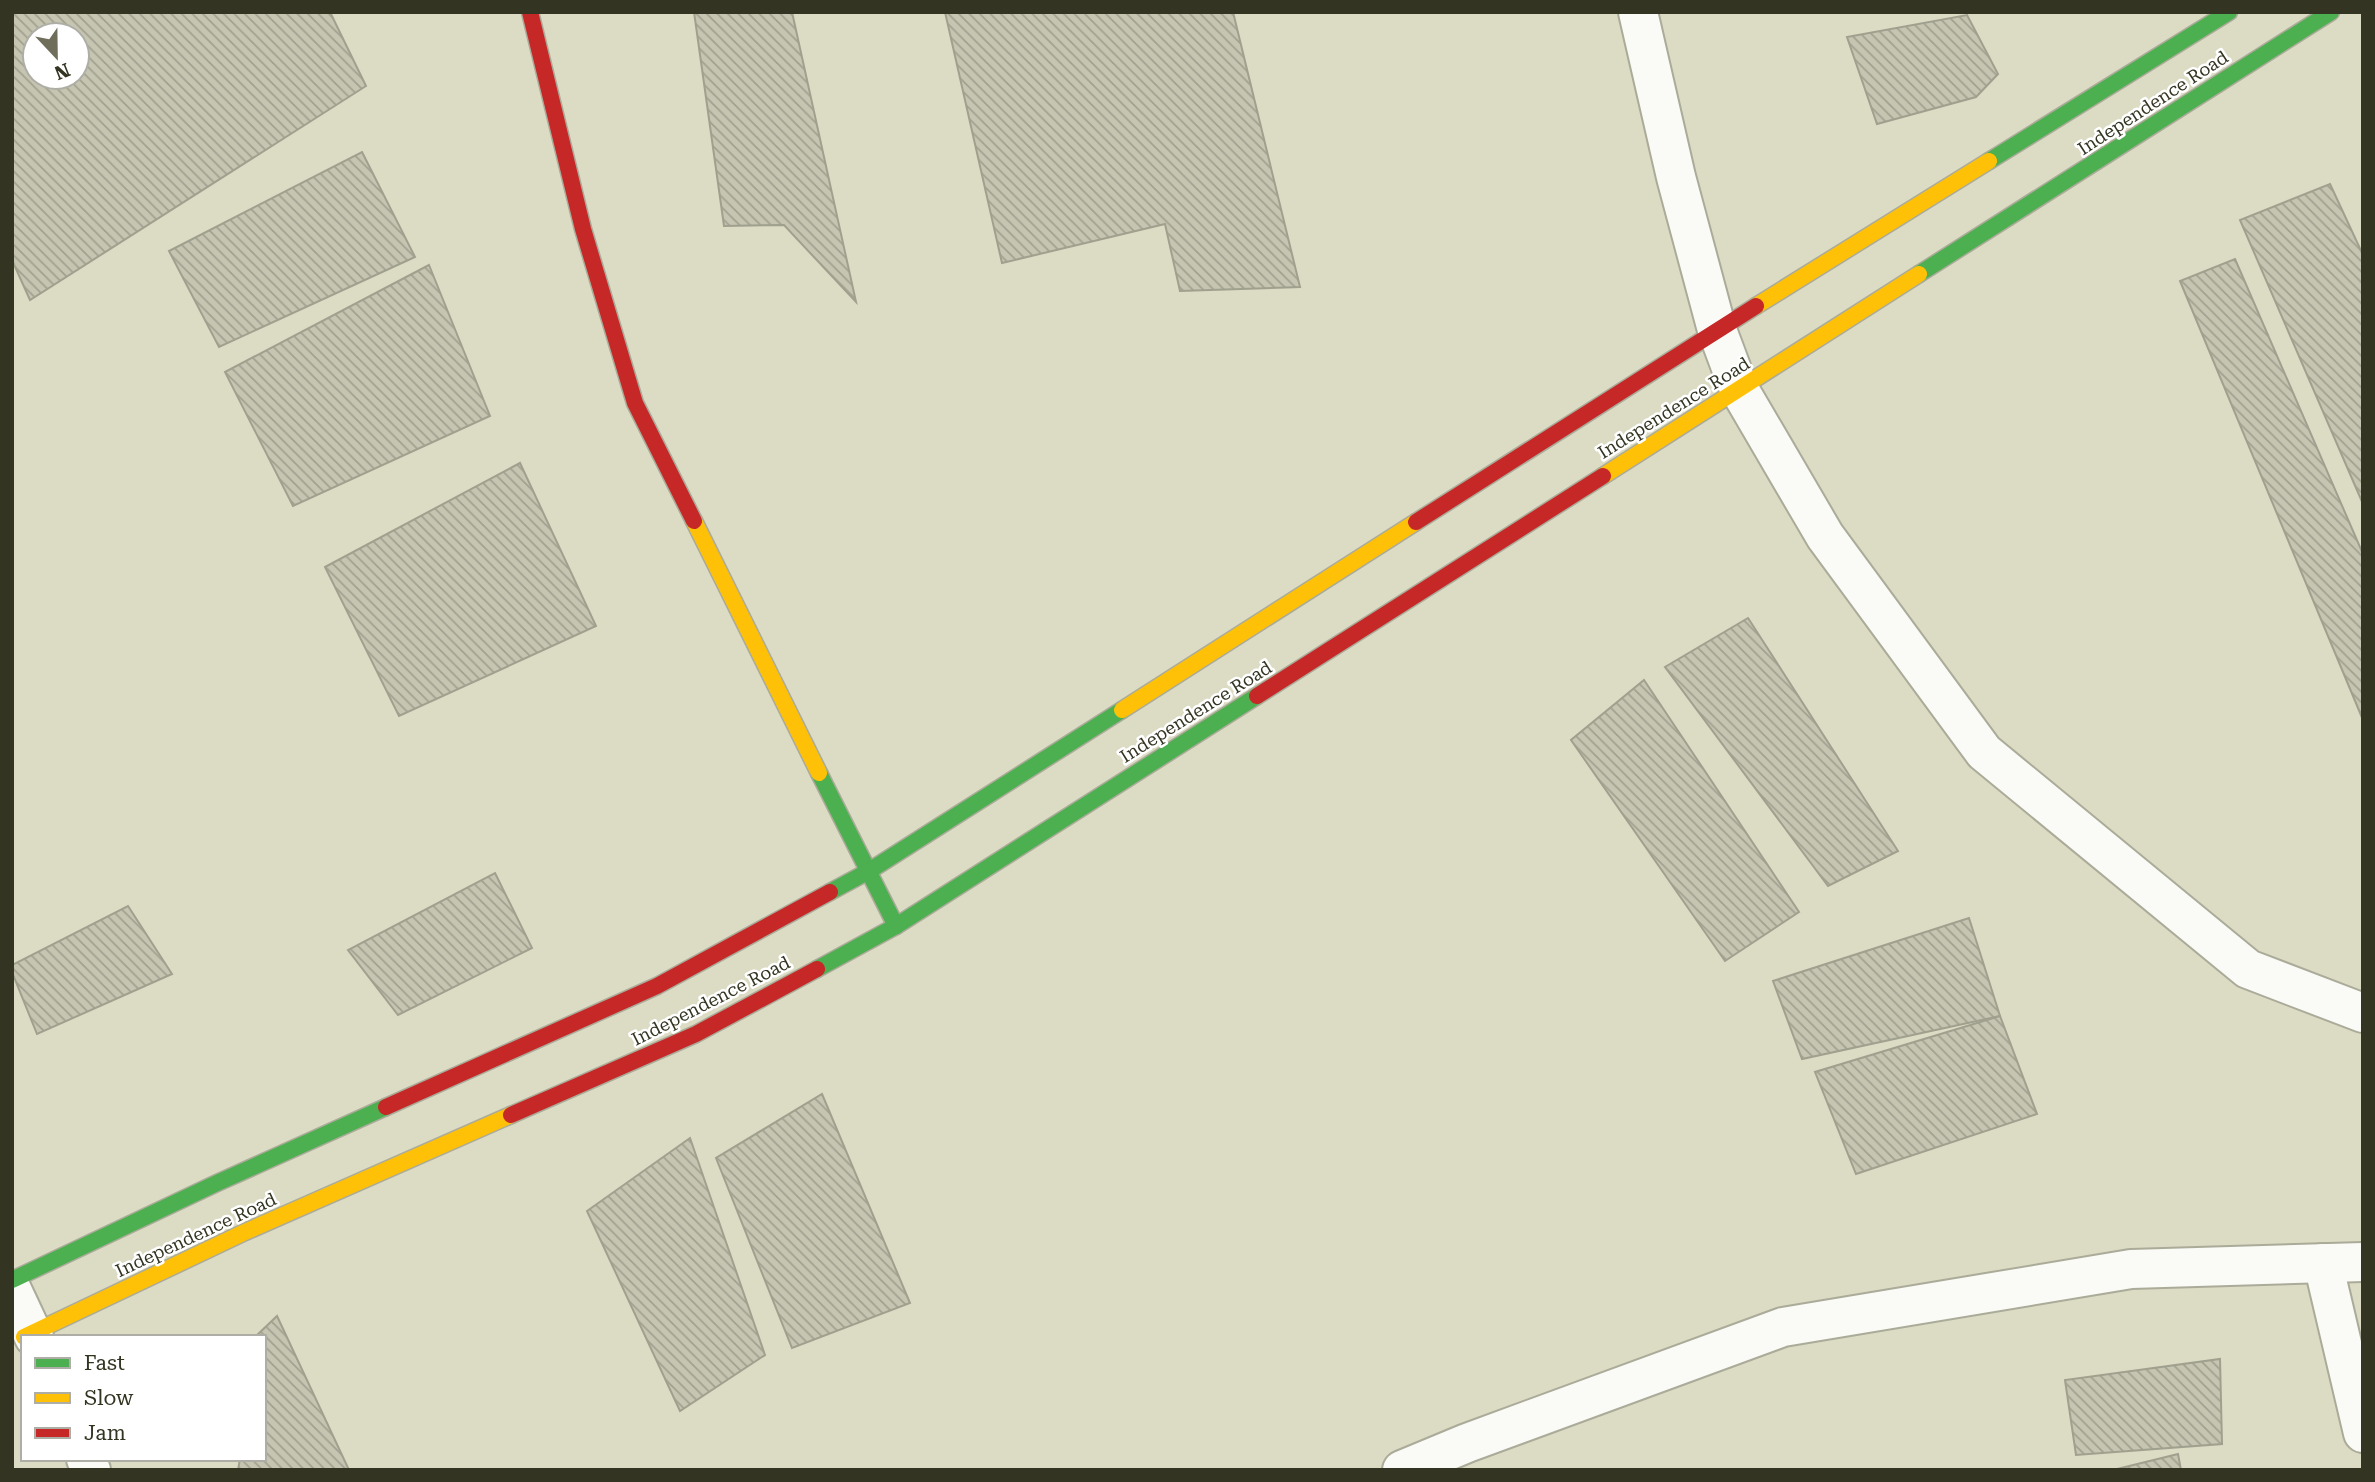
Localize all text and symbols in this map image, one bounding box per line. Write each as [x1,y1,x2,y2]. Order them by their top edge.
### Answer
north arrow [21,21,91,91]
street label: Independence Road [2074,46,2232,159]
text: N [51,58,73,85]
street label: Independence Road [1594,352,1754,463]
street label: Independence Road [1116,656,1276,767]
street label: Independence Road [628,951,794,1050]
street label: Independence Road [112,1188,280,1281]
legend [21,1335,266,1461]
text: Fast [84,1351,125,1375]
text: Slow [84,1386,134,1410]
text: Jam [84,1421,126,1445]

